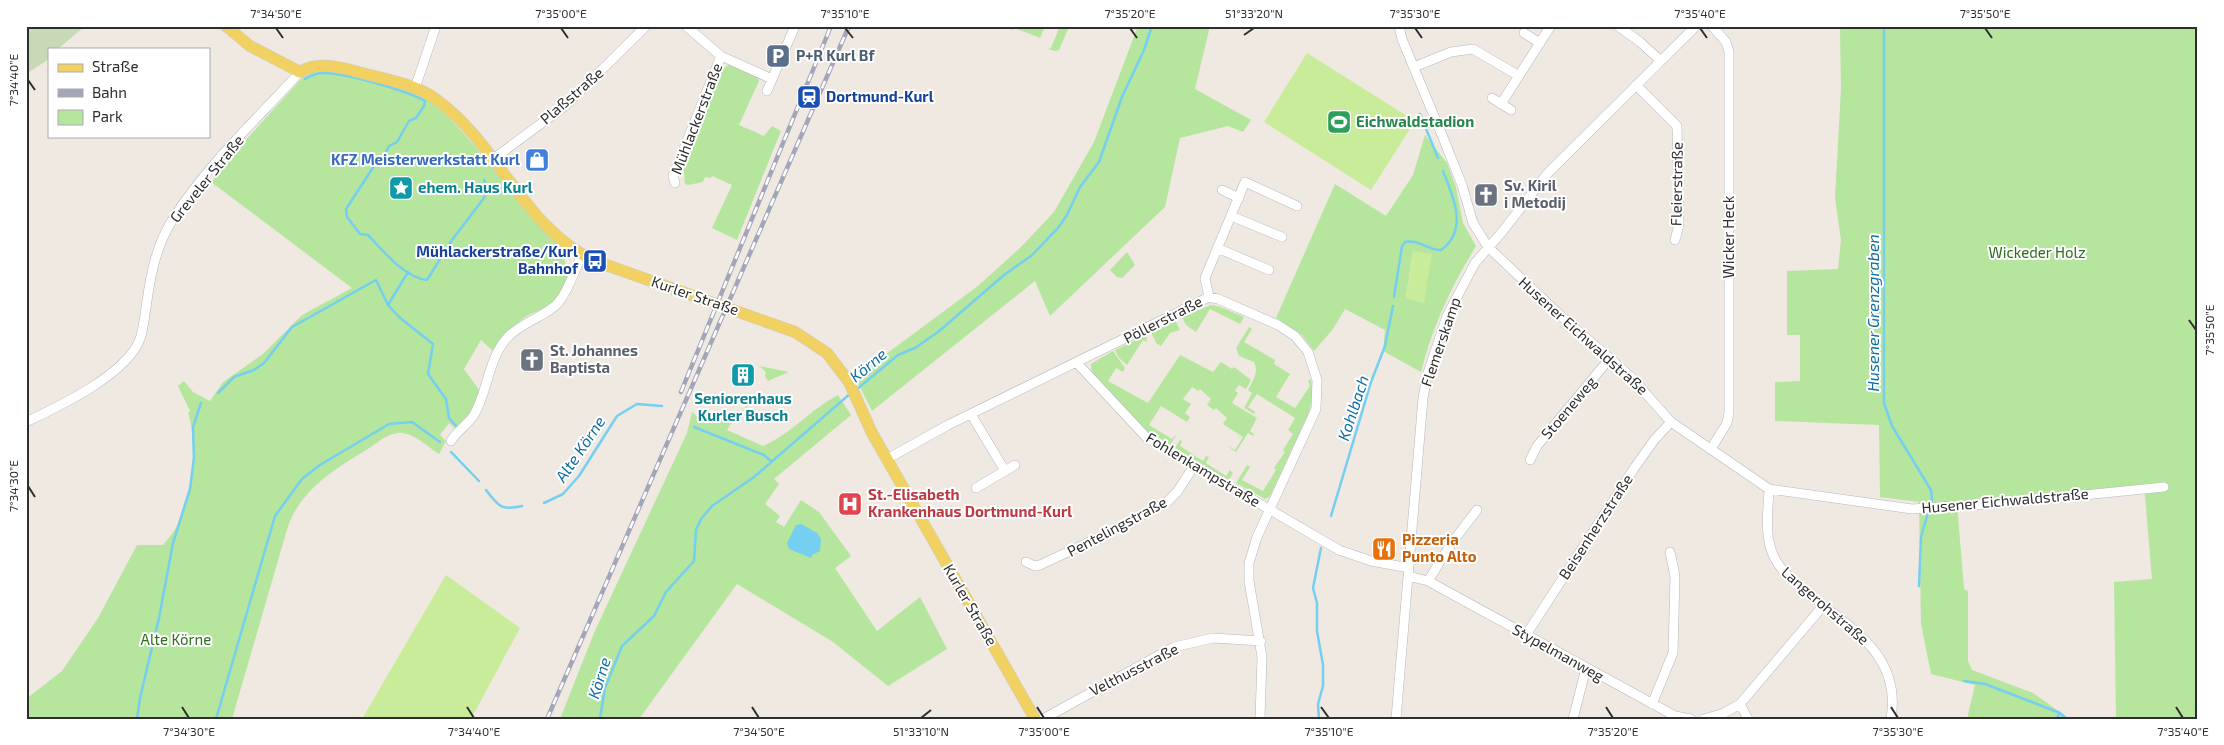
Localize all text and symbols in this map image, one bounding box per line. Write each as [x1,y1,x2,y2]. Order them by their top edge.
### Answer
text: 7°34'50"E [250,6,302,20]
text: 7°35'00"E [535,6,587,20]
text: 7°35'10"E [820,6,870,20]
text: 7°35'20"E [1104,6,1156,20]
text: 51°33'20"N [1225,6,1283,20]
text: 7°35'30"E [1390,6,1441,20]
text: 7°35'40"E [1674,6,1726,20]
text: 7°35'50"E [1960,6,2011,20]
parking icon: P+R Kurl Bf [765,43,791,69]
place label: P+R Kurl Bf [796,46,875,64]
legend [48,48,210,138]
text: 7°34'40"E [6,54,20,106]
text: Straße [92,57,138,75]
street label: Mühlackerstraße [667,60,726,177]
street label: Plaßstraße [536,63,606,127]
text: Bahn [92,83,127,101]
station icon: Dortmund-Kurl [796,84,822,110]
place label: Dortmund-Kurl [826,87,934,105]
text: Park [92,107,123,125]
sports icon: Eichwaldstadion [1326,109,1352,135]
place label: Eichwaldstadion [1356,112,1474,130]
street label: Greveler Straße [165,131,247,226]
street label: Fleierstraße [1666,142,1686,226]
shop icon: KFZ Meisterwerkstatt Kurl [524,147,550,173]
place label: KFZ Meisterwerkstatt Kurl [331,150,520,168]
place icon: ehem. Haus Kurl [388,175,414,201]
place label: Sv. Kiril i Metodij [1504,176,1566,211]
place label: ehem. Haus Kurl [418,178,533,196]
church icon: Sv. Kiril i Metodij [1473,182,1499,208]
street label: Wicker Heck [1719,195,1737,278]
water label: Husener Grenzgraben [1863,234,1882,392]
place label: Mühlackerstraße/Kurl Bahnhof [416,242,579,277]
park label: Wickeder Holz [1988,243,2086,261]
bus stop icon: Mühlackerstraße/Kurl Bahnhof [582,248,608,274]
street label: Kurler Straße [649,272,741,318]
street label: Husener Eichwaldstraße [1515,272,1652,398]
street label: Pöllerstraße [1120,292,1205,347]
street label: Flemerskamp [1416,295,1464,389]
text: 7°35'50"E [2202,304,2216,355]
place label: St. Johannes Baptista [550,341,638,376]
water label: Körne [845,343,890,386]
church icon: St. Johannes Baptista [519,347,545,373]
building icon: Seniorenhaus Kurler Busch [730,362,756,388]
street label: Stoeneweg [1537,372,1600,442]
water label: Kohlbach [1333,373,1372,443]
place label: Seniorenhaus Kurler Busch [694,389,792,424]
water label: Alte Körne [550,412,609,486]
street label: Fohlenkampstraße [1143,428,1264,510]
text: 7°34'30"E [6,460,20,512]
street label: Beisenherzstraße [1554,471,1636,582]
street label: Husener Eichwaldstraße [1921,484,2089,516]
place label: St.-Elisabeth Krankenhaus Dortmund-Kurl [868,485,1072,520]
hospital icon: St.-Elisabeth Krankenhaus Dortmund-Kurl [837,491,863,517]
street label: Pentelingstraße [1064,492,1169,560]
place label: Pizzeria Punto Alto [1402,530,1477,565]
restaurant icon: Pizzeria Punto Alto [1371,536,1397,562]
street label: Kurler Straße [940,560,1002,649]
street label: Langerohstraße [1778,562,1873,648]
street label: Stypelmanweg [1510,620,1608,685]
park label: Alte Körne [141,630,211,648]
street label: Velthusstraße [1086,639,1181,699]
water label: Körne [583,654,614,701]
text: 7°34'30"E [163,724,215,738]
text: 7°34'40"E [448,724,500,738]
text: 7°34'50"E [733,724,785,738]
text: 51°33'10"N [893,724,949,738]
text: 7°35'00"E [1018,724,1070,738]
text: 7°35'10"E [1304,724,1354,738]
text: 7°35'20"E [1587,724,1639,738]
text: 7°35'30"E [1873,724,1924,738]
text: 7°35'40"E [2157,724,2209,738]

